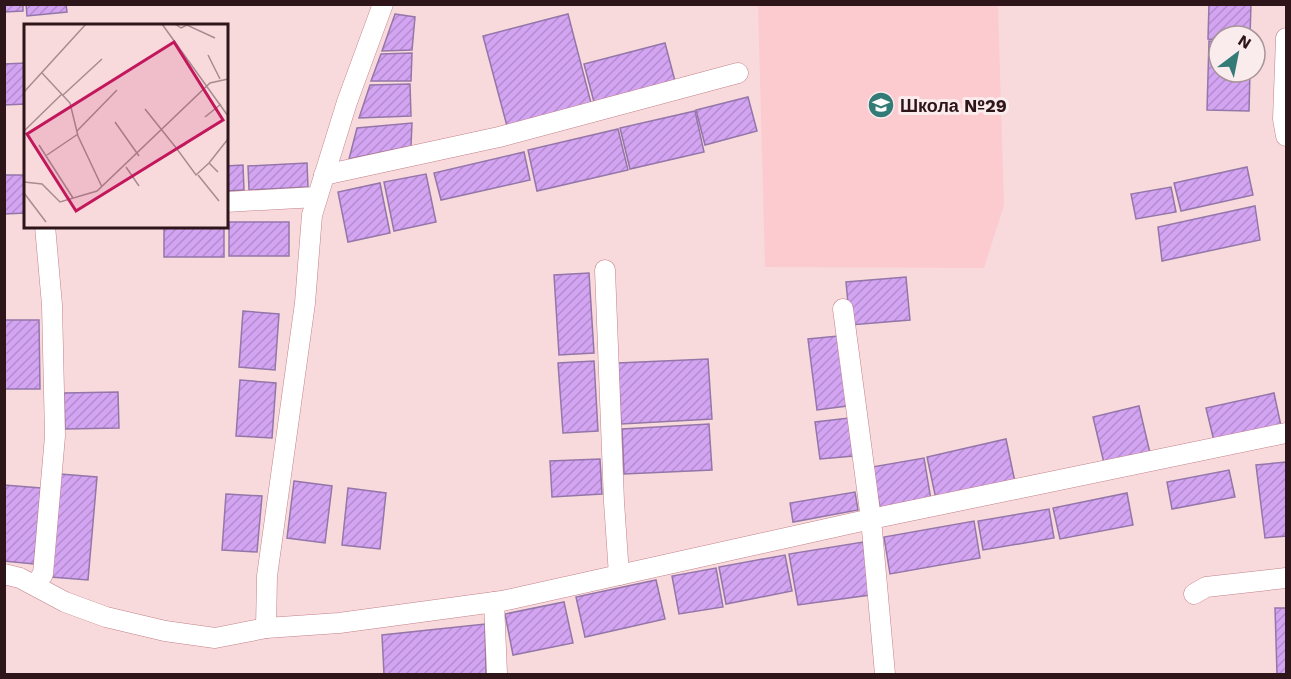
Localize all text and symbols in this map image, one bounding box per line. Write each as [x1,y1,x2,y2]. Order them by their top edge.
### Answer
inset map [24,24,228,228]
north arrow [1207,24,1267,84]
text: N [1235,31,1255,53]
school or university icon: Школа №29 [866,90,896,120]
place label: Школа №29 [900,95,1007,116]

